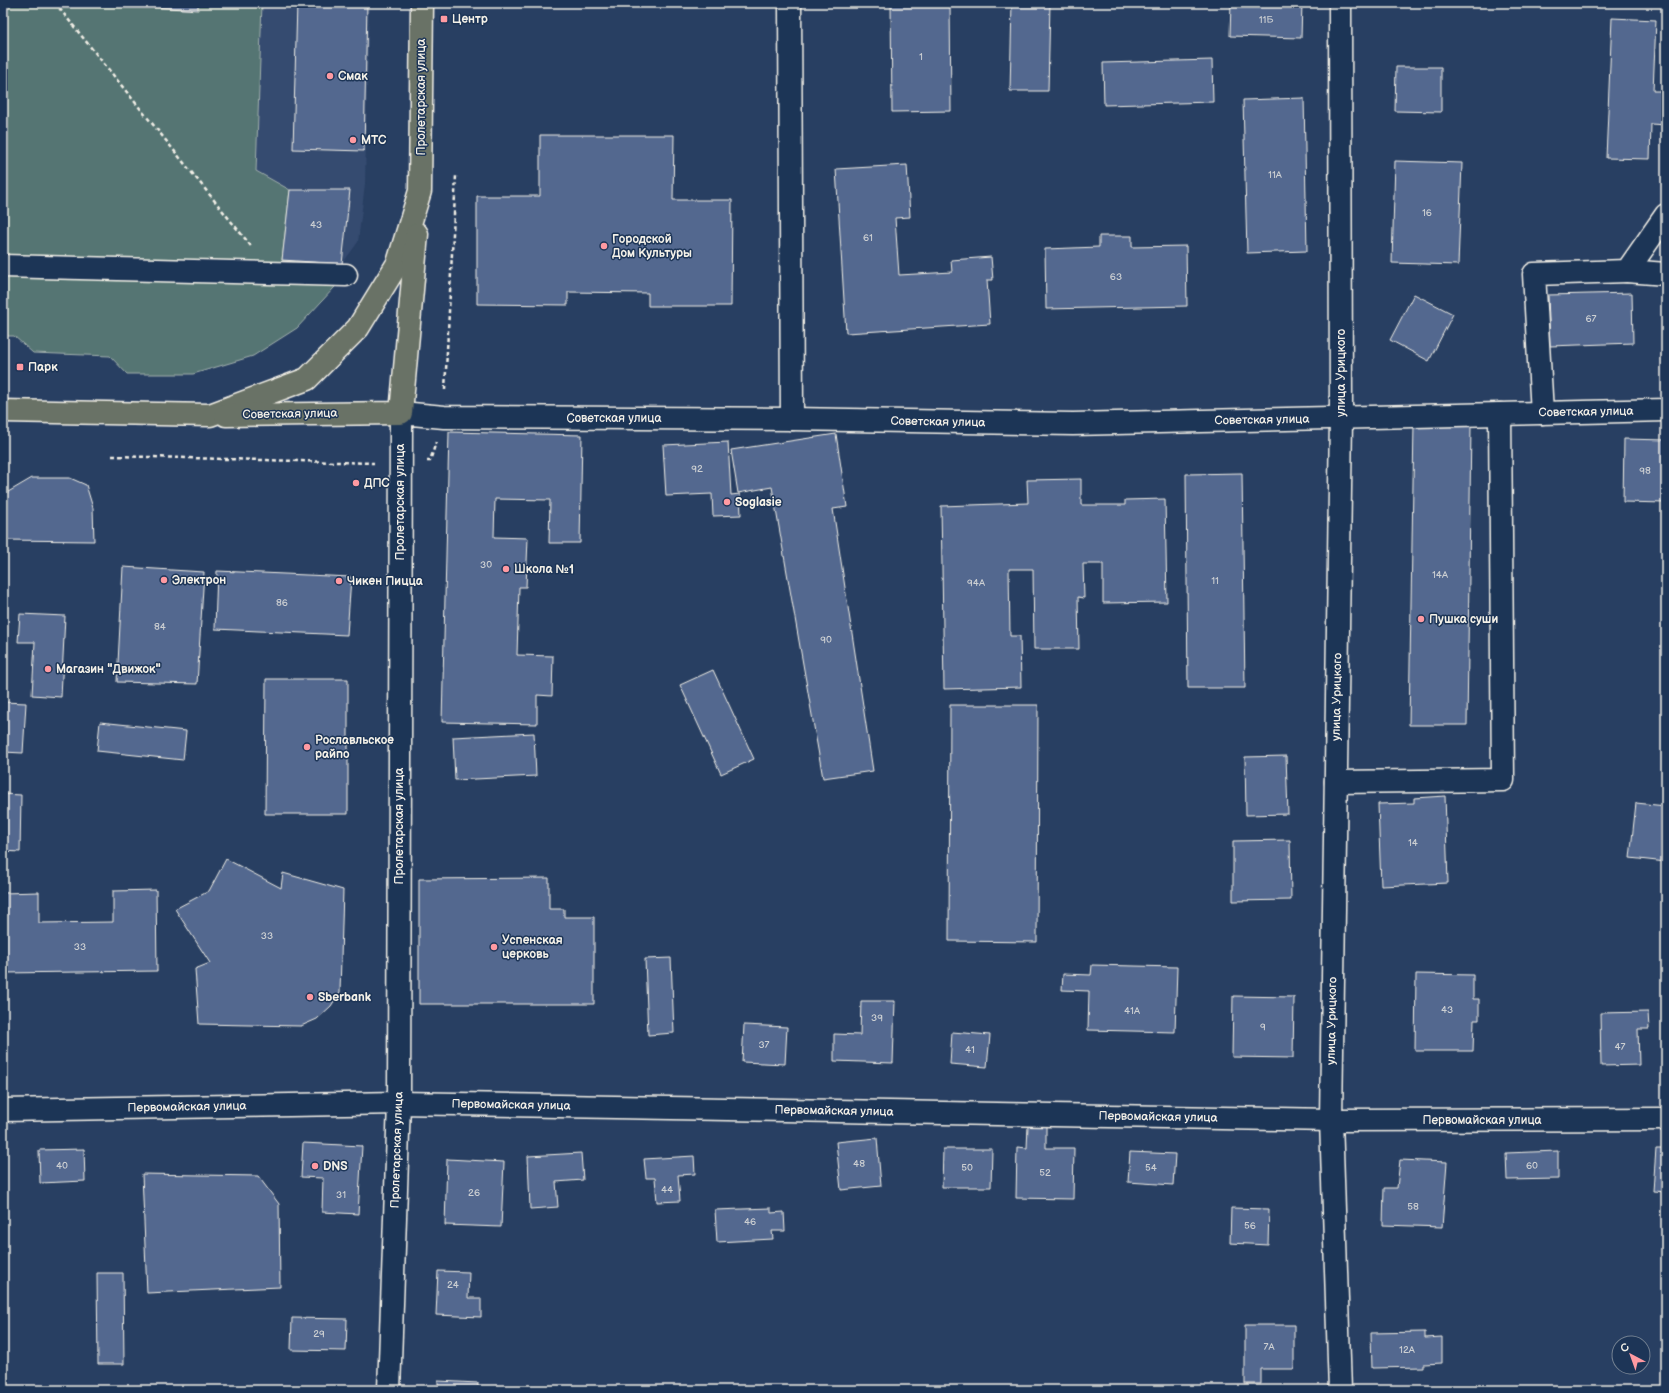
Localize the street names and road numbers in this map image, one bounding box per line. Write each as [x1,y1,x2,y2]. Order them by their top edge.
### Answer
street label: Пролетарская улица [414,39,429,155]
street label: улица Урицкого [1334,329,1349,417]
street label: Советская улица [1538,404,1634,420]
street label: Советская улица [242,406,338,422]
street label: Советская улица [567,411,661,426]
street label: Советская улица [1214,412,1310,428]
street label: Советская улица [890,414,986,430]
street label: Пролетарская улица [393,444,408,560]
street label: улица Урицкого [1329,653,1345,741]
street label: Пролетарская улица [392,768,407,884]
street label: улица Урицкого [1324,977,1340,1065]
street label: Пролетарская улица [387,1091,407,1209]
street label: Первомайская улица [451,1096,571,1114]
street label: Первомайская улица [127,1098,247,1116]
street label: Первомайская улица [774,1102,894,1120]
street label: Первомайская улица [1098,1108,1218,1126]
street label: Первомайская улица [1422,1113,1542,1128]

